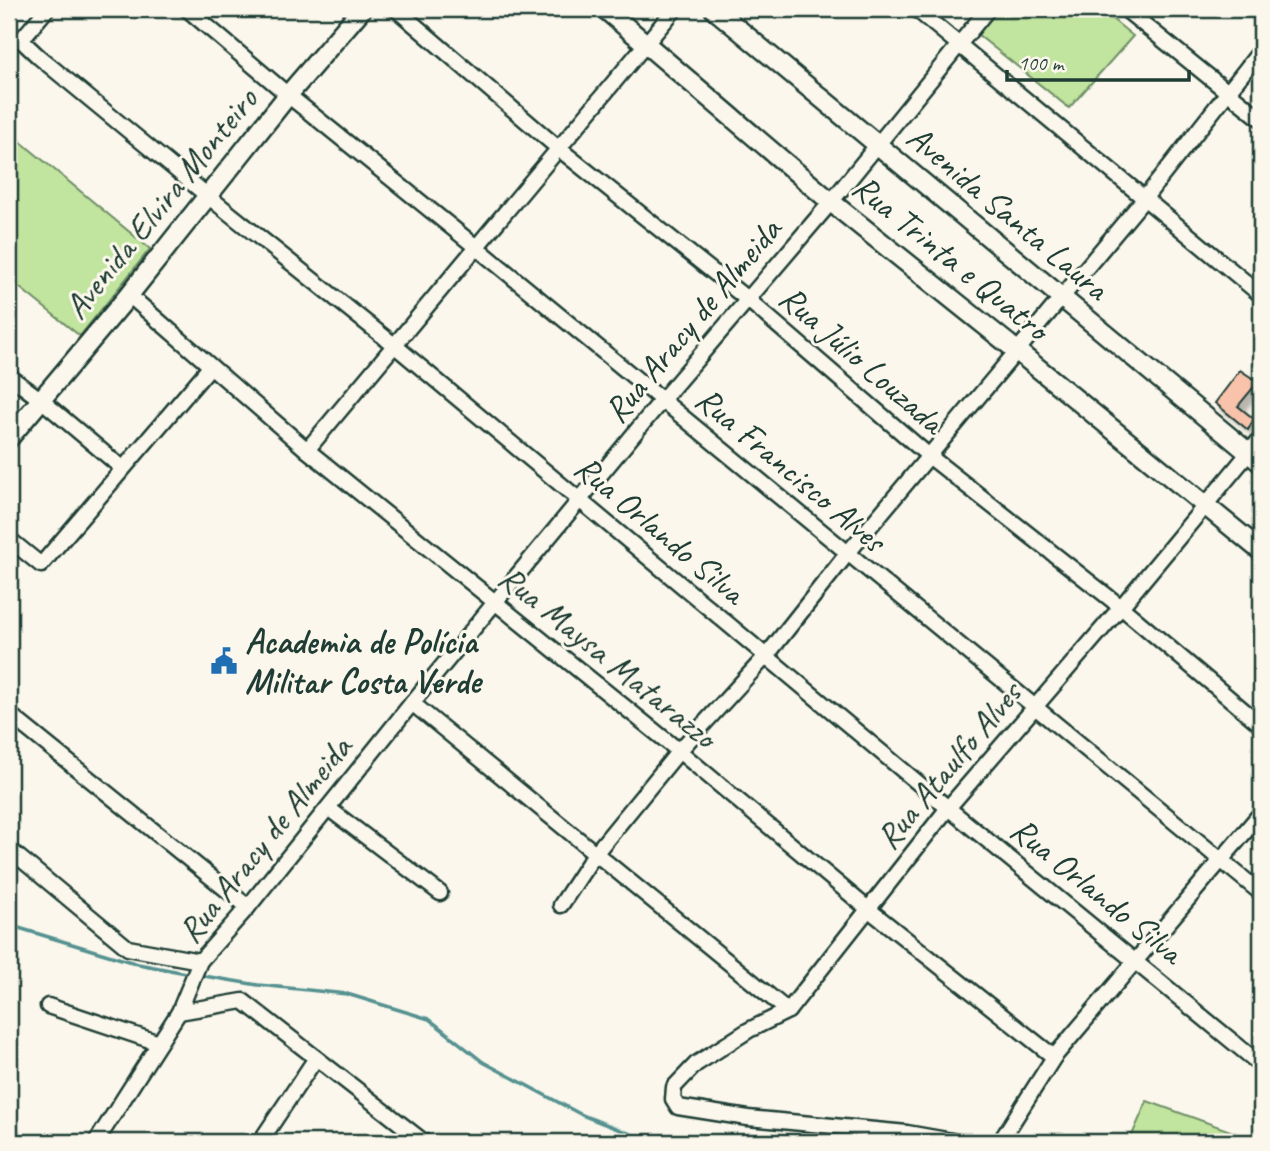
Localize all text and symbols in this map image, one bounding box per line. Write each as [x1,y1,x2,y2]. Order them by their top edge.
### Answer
scale bar [1007,38,1190,82]
text: 100 m [1018,50,1065,76]
street label: Avenida Elvira Monteiro [53,77,268,328]
street label: Avenida Santa Laura [898,115,1119,311]
street label: Rua Trinta e Quatro [843,164,1061,353]
street label: Rua Aracy de Almeida [594,207,793,432]
street label: Rua Júlio Louzada [770,275,956,445]
street label: Rua Francisco Alves [686,377,897,564]
street label: Rua Orlando Silva [565,445,756,616]
street label: Rua Maysa Matarazzo [490,555,729,760]
place label: Academia de Polícia Militar Costa Verde [245,619,484,704]
public building icon: Academia de Polícia Militar Costa Verde [209,646,239,676]
street label: Rua Ataulfo Alves [865,670,1033,858]
street label: Rua Aracy de Almeida [167,724,363,952]
street label: Rua Orlando Silva [1001,807,1194,975]

